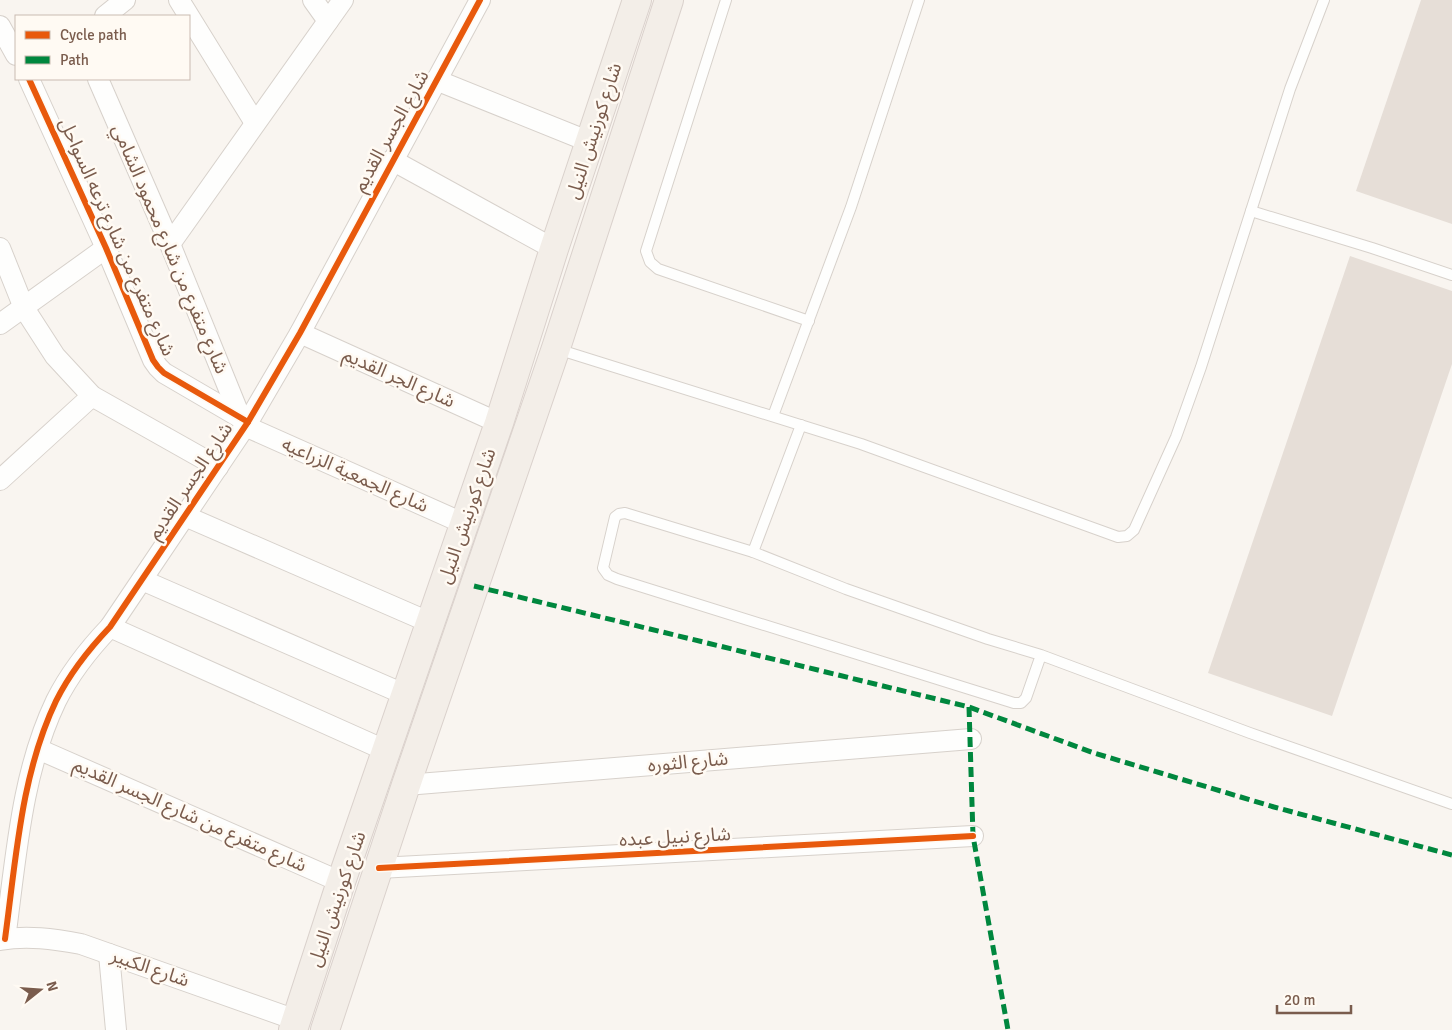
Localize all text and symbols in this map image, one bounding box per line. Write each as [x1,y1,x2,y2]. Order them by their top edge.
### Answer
legend [15,15,190,80]
text: Cycle path [60,26,127,44]
text: Path [60,51,89,69]
street label: شارع كورنيش النيل [561,60,628,202]
street label: شارع الجسر القديم [348,66,436,197]
street label: شارع متفرع من شارع ترعه السواحل [53,114,180,360]
street label: شارع متفرع من شارع محمود الشامي [104,121,234,378]
street label: شارع الجر القديم [339,343,459,415]
street label: شارع الجسر القديم [142,418,240,545]
street label: شارع الجمعية الزراعيه [278,432,432,519]
street label: شارع كورنيش النيل [433,445,502,587]
street label: شارع الثوره [647,747,729,778]
street label: شارع متفرع من شارع الجسر القديم [69,753,310,879]
street label: شارع نبيل عبده [619,822,732,853]
street label: شارع كورنيش النيل [303,828,372,970]
street label: شارع الكبير [106,943,192,994]
north arrow [15,965,65,1015]
text: N [42,979,62,993]
scale bar [1277,982,1351,1014]
text: 20 m [1284,991,1315,1009]

